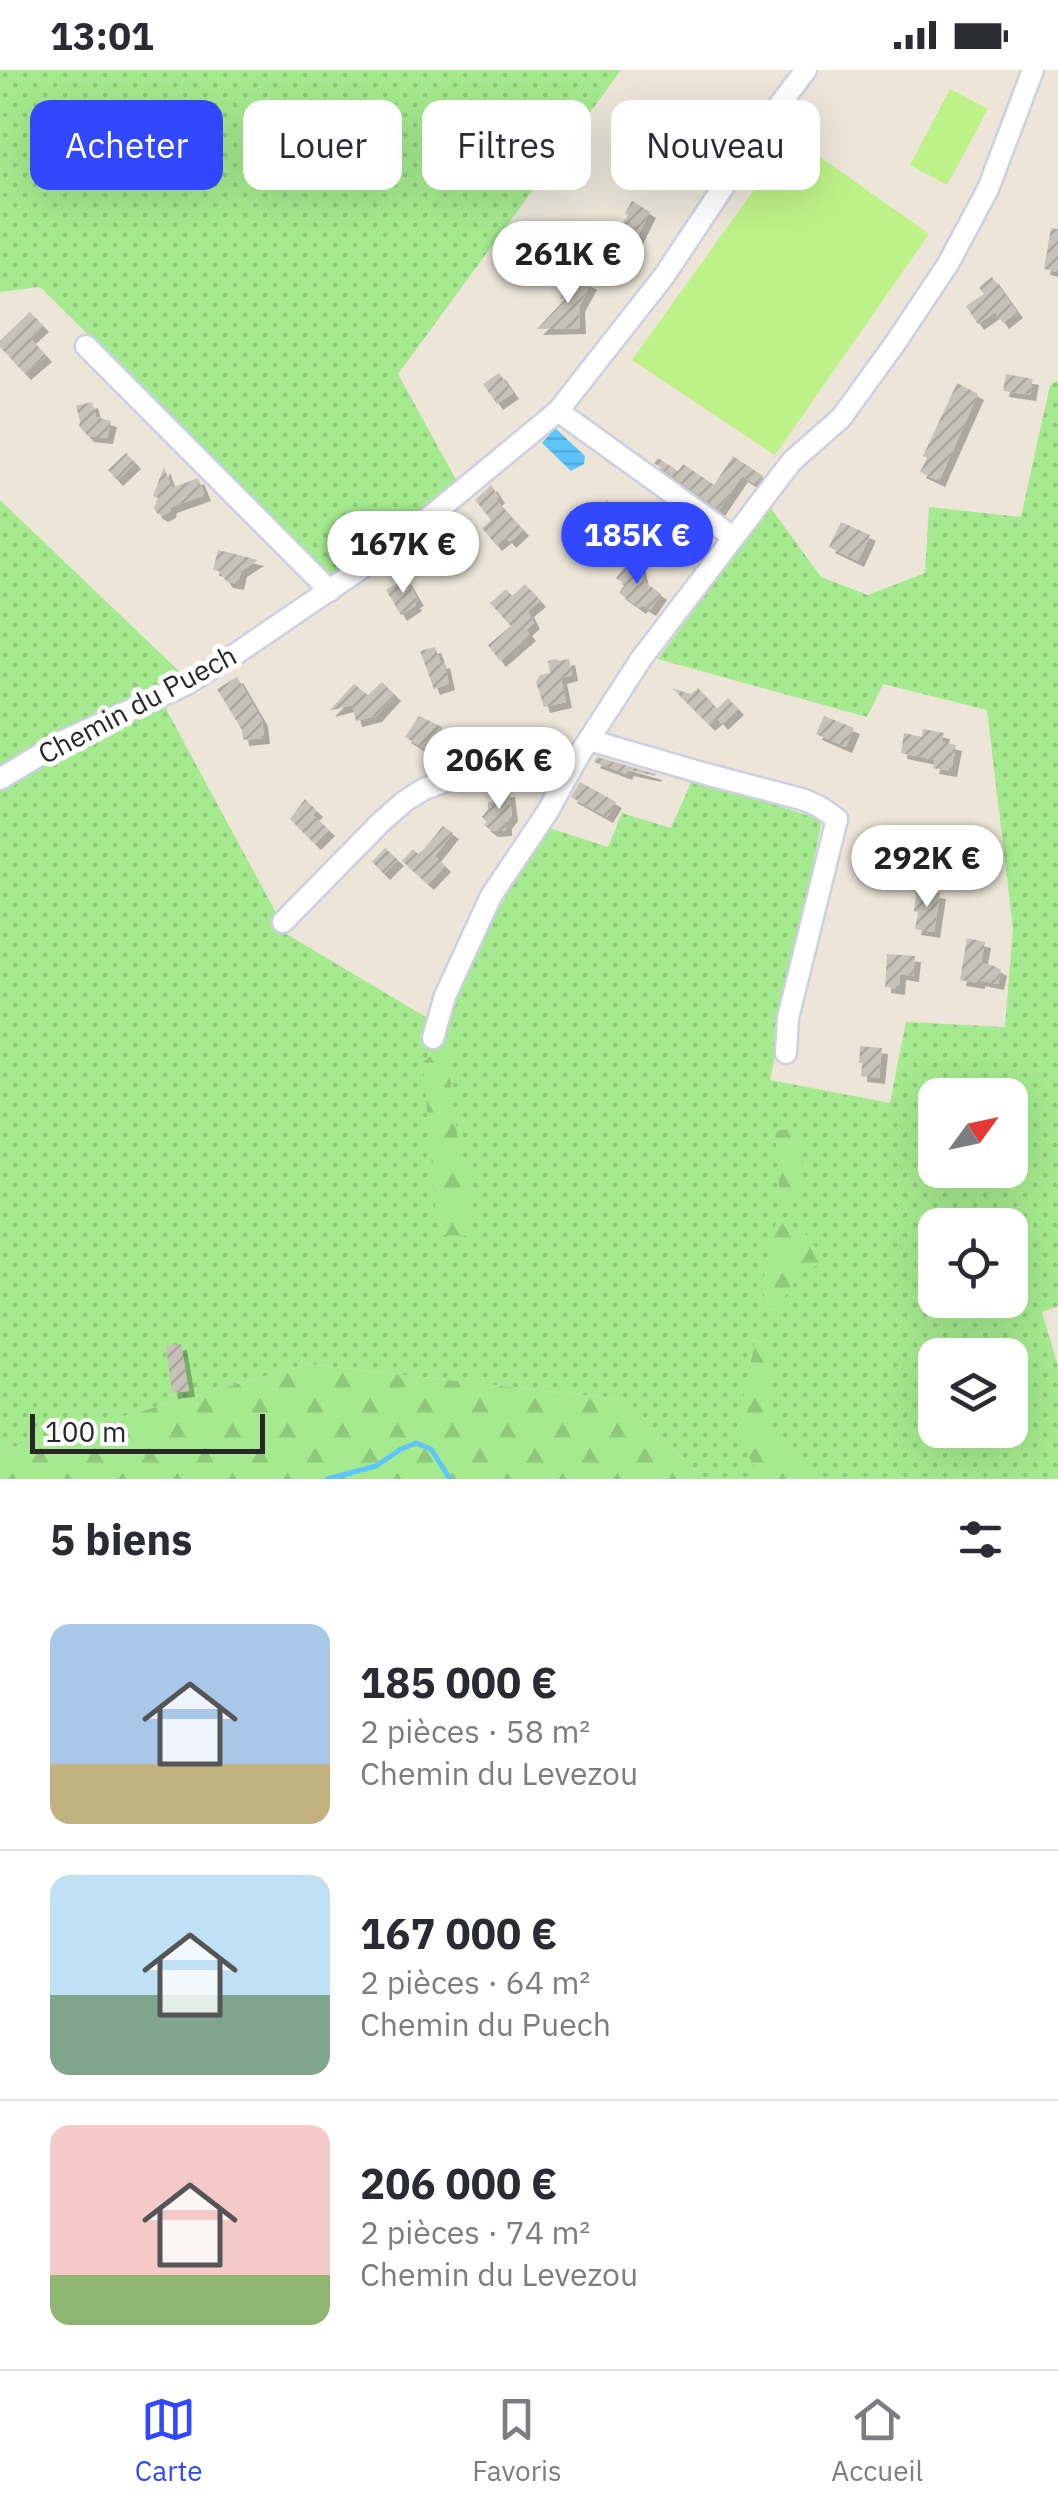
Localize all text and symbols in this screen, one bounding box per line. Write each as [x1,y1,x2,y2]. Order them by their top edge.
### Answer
text: 13:01 [50,11,154,60]
chip: Acheter [30,100,223,190]
chip: Louer [243,100,402,190]
chip: Filtres [422,100,591,190]
chip: Nouveau [611,100,820,190]
pin: 261K € [487,221,649,306]
text: 261K € [514,232,622,274]
pin: 185K € [556,502,718,587]
pin: 167K € [322,511,484,596]
text: 185K € [583,513,691,555]
text: 167K € [349,522,457,564]
street label: Chemin du Puech [31,636,243,772]
pin: 206K € [418,727,580,812]
text: 206K € [445,738,553,780]
pin: 292K € [846,825,1008,910]
text: 292K € [873,836,981,878]
north arrow [918,1078,1028,1188]
map controls [918,1078,1028,1448]
button: locate [918,1208,1028,1318]
button: layers [918,1338,1028,1448]
scale bar [30,1409,265,1454]
text: 100 m [45,1413,126,1450]
text: 5 biens [50,1512,192,1567]
icon: filters [953,1512,1008,1567]
text: 185 000 € [360,1655,557,1710]
icon: home [130,1664,250,1784]
text: 2 pièces · 58 m² [360,1710,590,1752]
text: Chemin du Levezou [360,1752,638,1794]
text: 167 000 € [360,1906,557,1961]
icon: home [130,1915,250,2035]
text: 2 pièces · 64 m² [360,1961,590,2003]
text: Chemin du Puech [360,2003,611,2045]
text: 206 000 € [360,2156,557,2211]
icon: home [130,2165,250,2285]
text: 2 pièces · 74 m² [360,2211,590,2253]
text: Chemin du Levezou [360,2253,638,2295]
tab: Carte [135,2392,203,2489]
tab: Favoris [472,2392,562,2489]
tab: Accueil [831,2392,923,2489]

